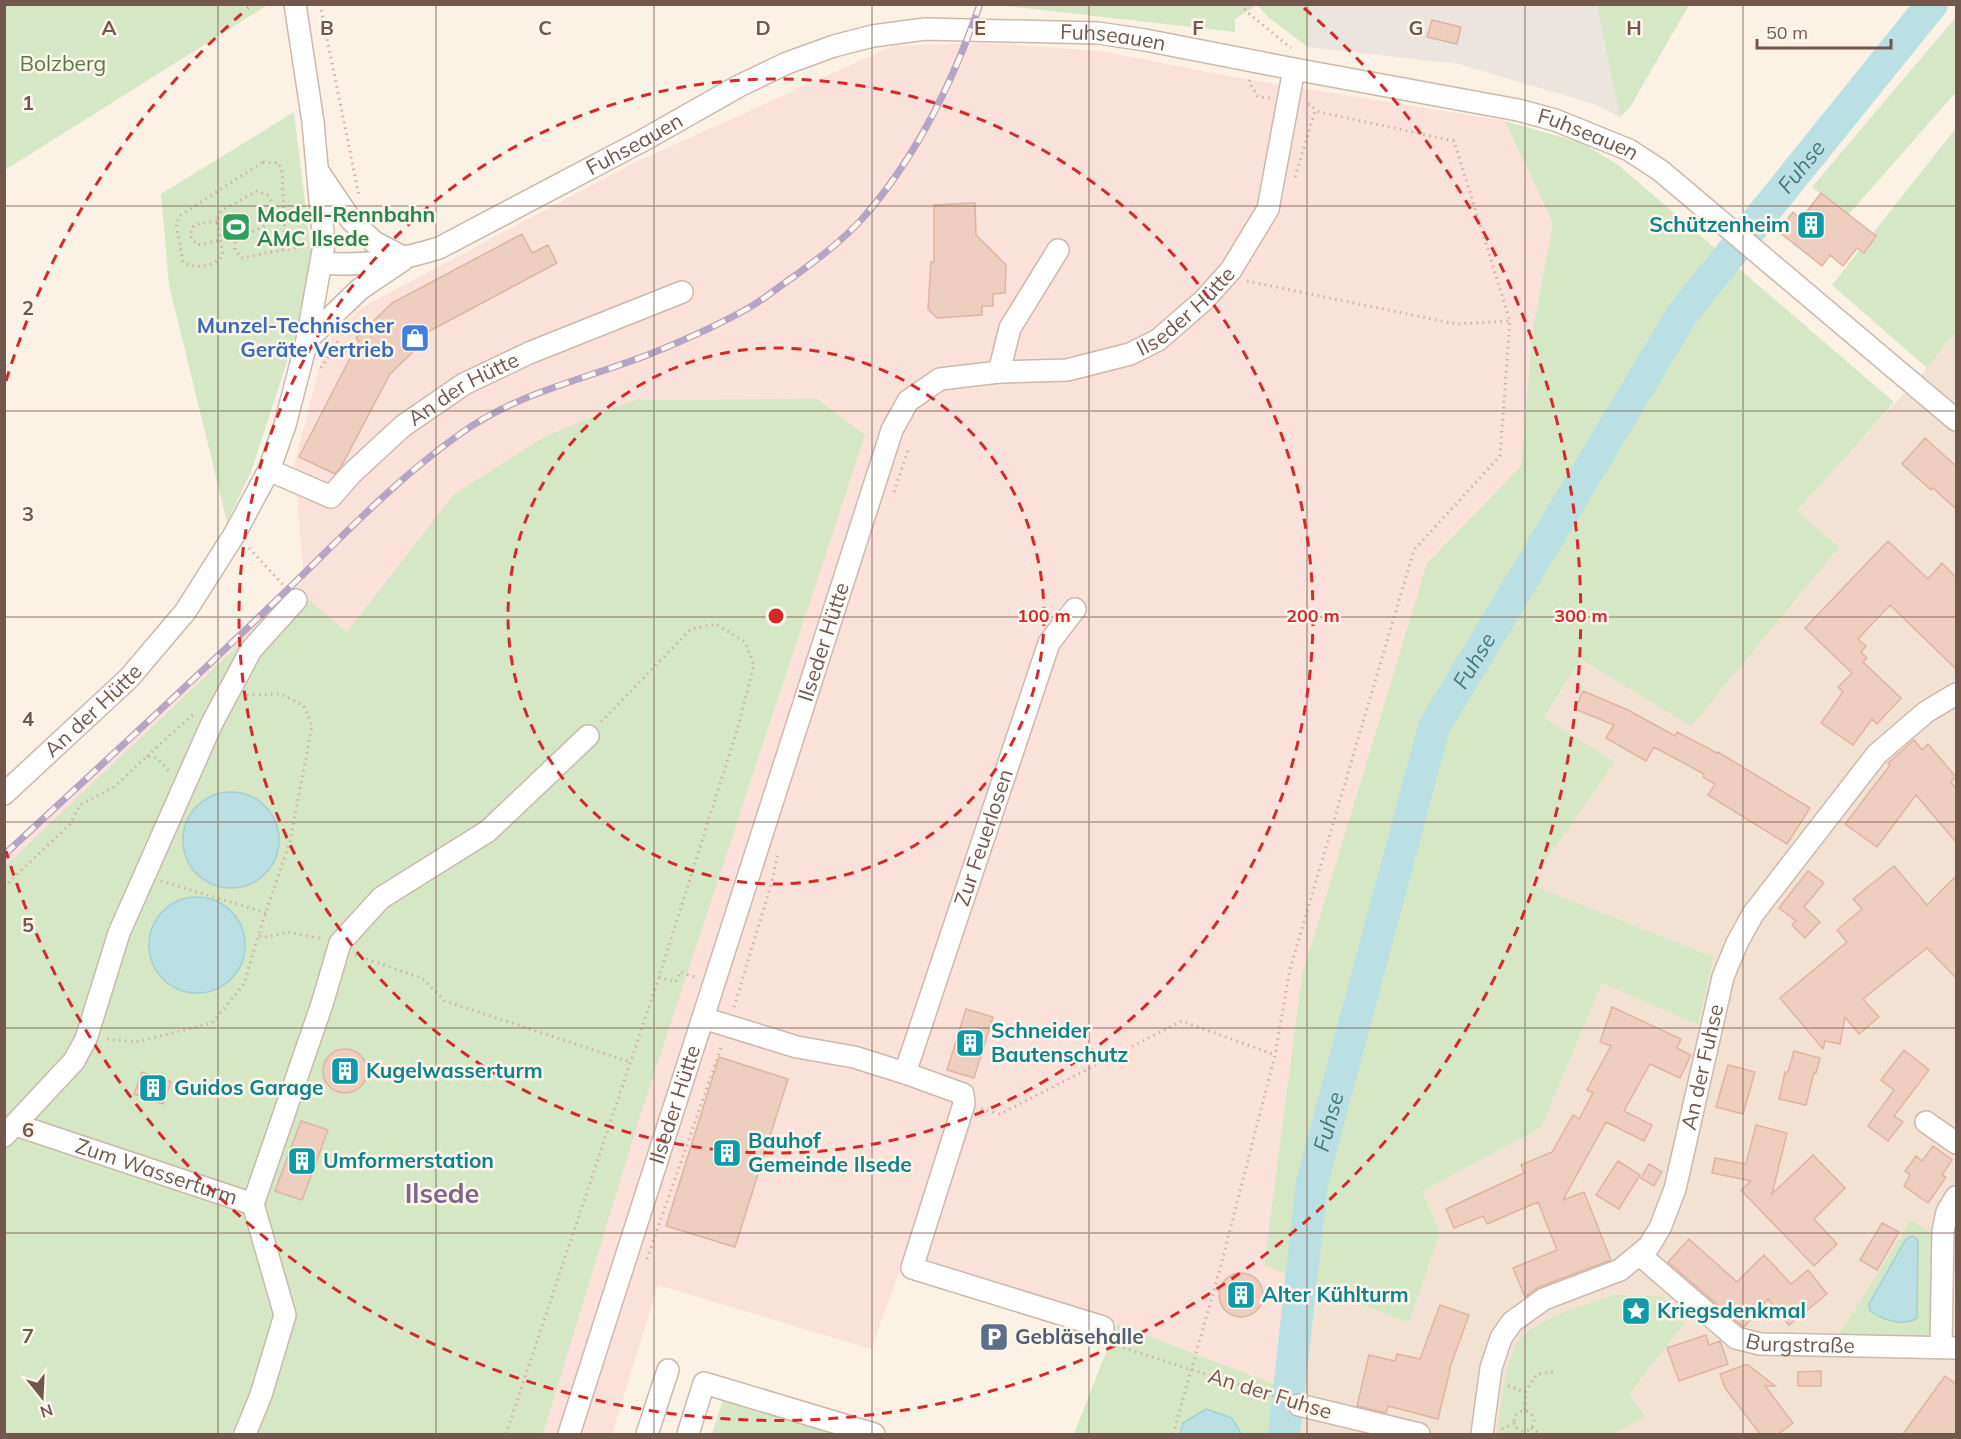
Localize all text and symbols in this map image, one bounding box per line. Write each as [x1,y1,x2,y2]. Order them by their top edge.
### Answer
scale bar [1757,12,1890,50]
text: A [102,15,117,40]
text: B [320,15,334,40]
text: C [538,15,552,40]
text: D [755,15,771,40]
text: E [974,15,986,40]
text: F [1192,15,1204,40]
text: G [1409,15,1423,40]
text: H [1626,15,1642,40]
street label: Fuhseauen [1060,18,1168,56]
text: 50 m [1766,21,1808,44]
park label: Bolzberg [20,50,106,76]
text: 1 [22,90,34,115]
street label: Fuhseauen [1535,102,1644,165]
street label: Fuhseauen [581,107,687,180]
water label: Fuhse [1771,134,1831,199]
place label: Modell-Rennbahn AMC Ilsede [257,201,435,251]
building icon: Schützenheim [1795,209,1827,241]
sports icon: Modell-Rennbahn AMC Ilsede [220,211,252,243]
place label: Schützenheim [1649,211,1790,237]
street label: Ilseder Hütte [1132,261,1240,361]
text: 2 [22,295,34,320]
place label: Munzel-Technischer Geräte Vertrieb [197,312,395,362]
shop icon: Munzel-Technischer Geräte Vertrieb [399,322,431,354]
street label: An der Hütte [402,346,523,431]
text: 3 [22,501,34,526]
street label: Ilseder Hütte [792,579,854,704]
text: 100 m [1017,604,1071,627]
text: 200 m [1286,604,1340,627]
text: 300 m [1554,604,1608,627]
centre of rings [766,606,786,626]
water label: Fuhse [1446,627,1502,694]
street label: An der Hütte [38,659,147,762]
text: 4 [22,706,34,731]
street label: Zur Feuerlosen [948,765,1018,909]
text: 5 [22,912,34,937]
street label: An der Fuhse [1675,1001,1728,1132]
place label: Schneider Bautenschutz [991,1017,1128,1067]
building icon: Schneider Bautenschutz [954,1027,986,1059]
street label: Ilseder Hütte [643,1042,705,1167]
building icon: Kugelwasserturm [329,1055,361,1087]
place label: Kugelwasserturm [366,1057,543,1083]
building icon: Guidos Garage [137,1072,169,1104]
place label: Guidos Garage [174,1074,324,1100]
water label: Fuhse [1307,1089,1350,1155]
text: 6 [22,1117,34,1142]
place label: Bauhof Gemeinde Ilsede [748,1127,912,1177]
street label: Zum Wasserturm [72,1132,241,1210]
building icon: Bauhof Gemeinde Ilsede [711,1137,743,1169]
building icon: Umformerstation [286,1145,318,1177]
place label: Umformerstation [323,1147,494,1173]
district label: Ilsede [405,1176,479,1210]
building icon: Alter Kühlturm [1225,1279,1257,1311]
place label: Alter Kühlturm [1262,1281,1409,1307]
place icon: Kriegsdenkmal [1620,1295,1652,1327]
place label: Kriegsdenkmal [1657,1297,1806,1323]
parking icon: Gebläsehalle [978,1321,1010,1353]
text: 7 [22,1323,34,1348]
place label: Gebläsehalle [1015,1323,1144,1349]
street label: Burgstraße [1743,1327,1855,1358]
street label: An der Fuhse [1205,1362,1335,1424]
north arrow [12,1367,72,1427]
text: N [38,1400,55,1423]

